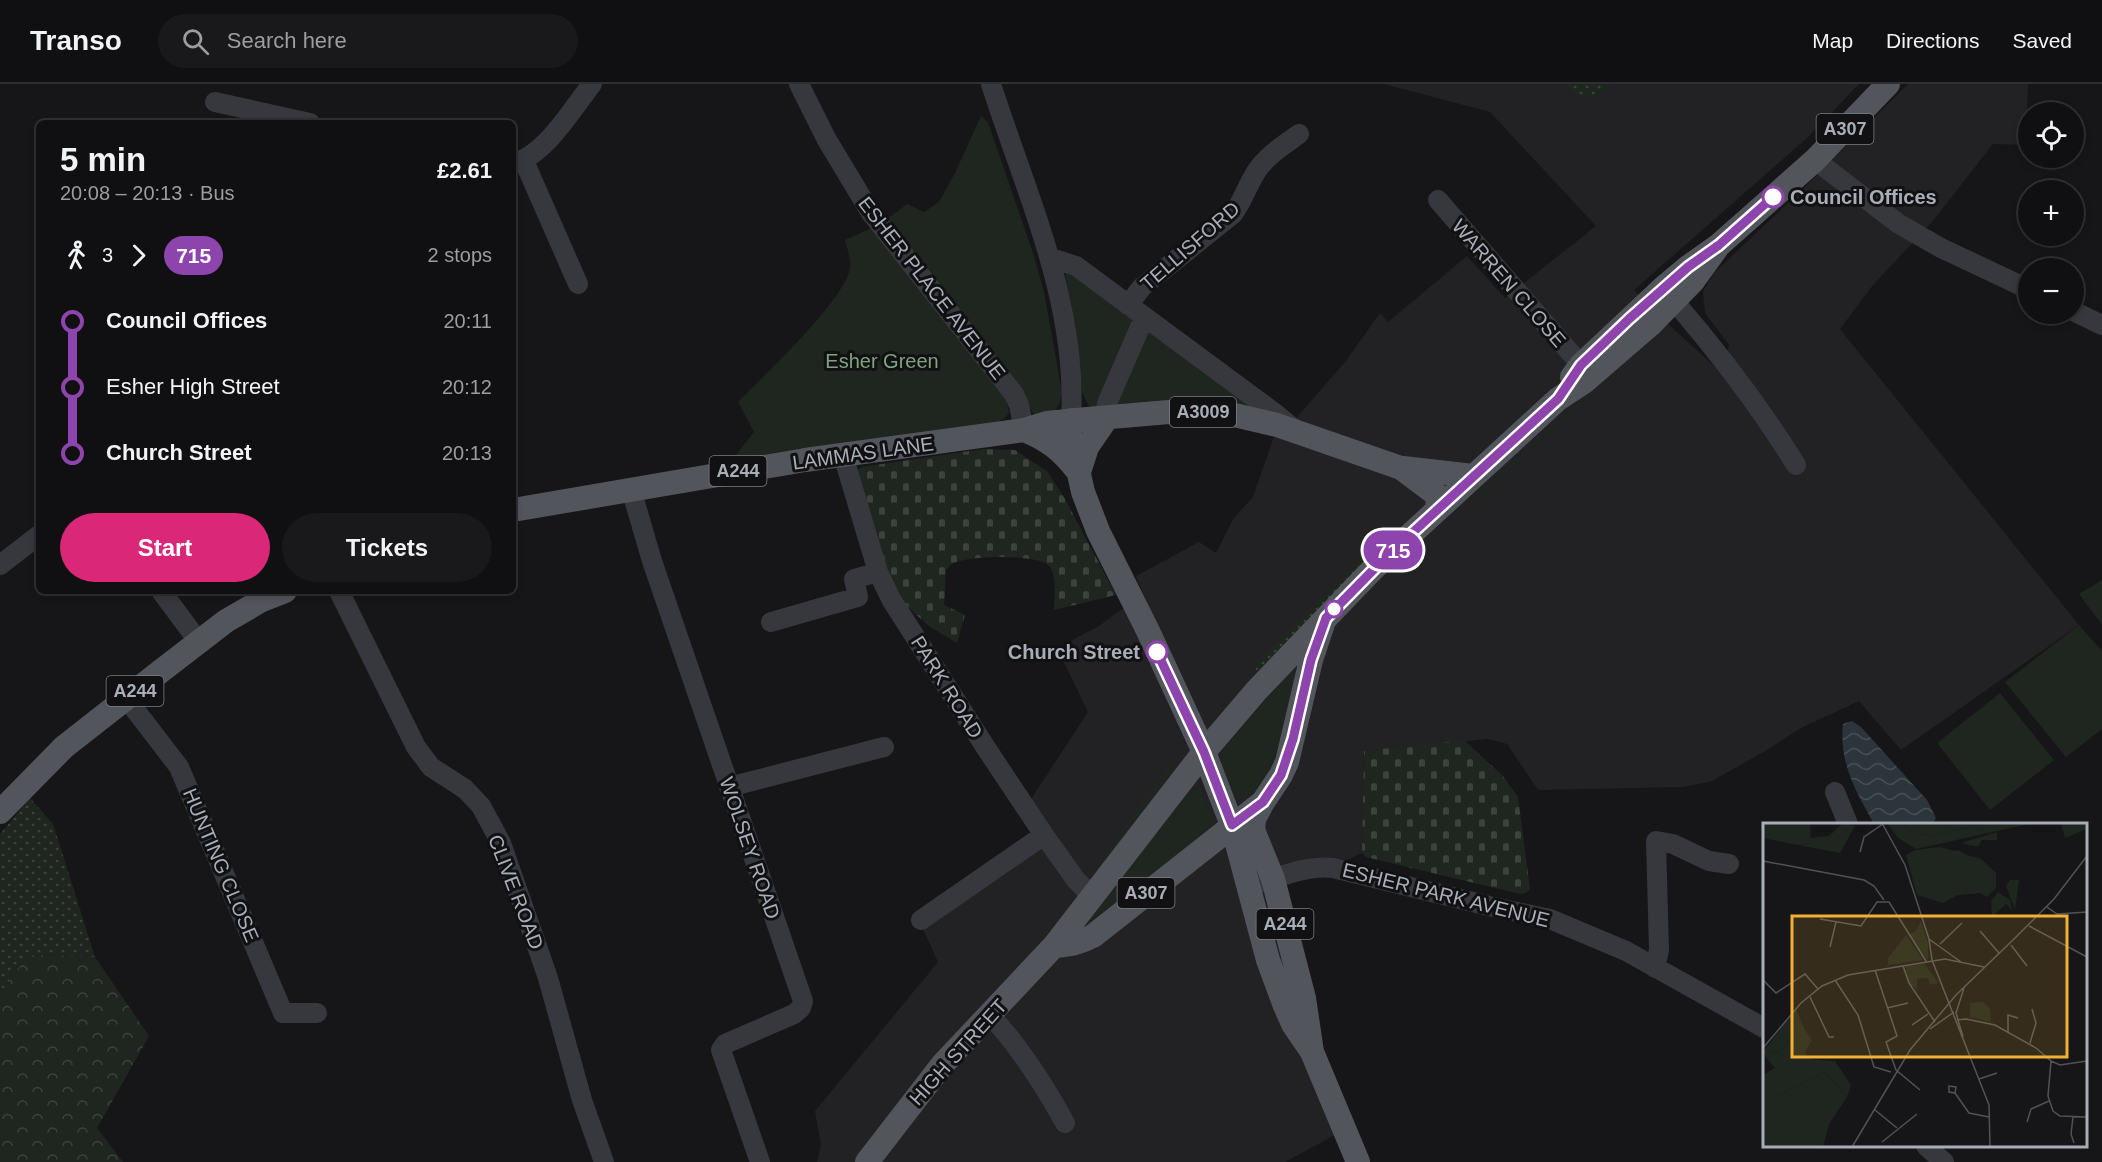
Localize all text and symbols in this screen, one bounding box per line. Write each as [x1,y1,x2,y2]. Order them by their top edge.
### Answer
search box [158,14,578,68]
text: Transo [30,25,122,56]
icon: search [179,25,212,58]
text: Search here [227,28,347,53]
text: Map [1812,29,1853,52]
text: Directions [1886,29,1979,52]
text: Saved [2012,29,2072,52]
map controls [2018,102,2084,324]
button: locate [2018,102,2084,168]
road number: A307 [1816,114,1874,144]
text: 5 min [60,141,146,178]
text: £2.61 [437,158,492,183]
button: + [2018,180,2084,246]
text: 20:08 – 20:13 · Bus [60,182,235,204]
marker: Council Offices [1762,186,1784,208]
place label: Council Offices [1790,186,1937,208]
street label: ESHER PLACE AVENUE [854,192,1010,384]
street label: TELLISFORD [1136,197,1244,295]
street label: WARREN CLOSE [1448,215,1570,351]
icon: walk [60,239,93,272]
icon: forward [122,239,155,272]
text: 3 [102,244,113,266]
text: 715 [176,244,211,267]
text: 2 stops [428,244,492,266]
button: − [2018,258,2084,324]
text: Council Offices [106,308,267,333]
text: 20:11 [443,310,492,332]
park label: Esher Green [825,350,939,372]
text: Esher High Street [106,374,280,399]
text: 20:12 [442,376,492,398]
road number: A3009 [1170,397,1236,427]
street label: LAMMAS LANE [791,432,935,474]
text: Church Street [106,440,251,465]
text: 20:13 [442,442,492,464]
road number: A244 [710,456,766,486]
button: Start [60,513,270,582]
button: Tickets [282,513,492,582]
line badge: 715 [1358,530,1428,570]
text: 715 [1375,539,1411,562]
unlabelled marker [1325,600,1343,618]
street label: PARK ROAD [907,632,987,742]
place label: Church Street [1008,641,1140,663]
marker: Church Street [1146,641,1168,663]
road number: A244 [106,676,164,706]
street label: WOLSEY ROAD [715,774,785,922]
street label: HUNTING CLOSE [179,785,263,945]
inset map [1763,823,2087,1147]
street label: CLIVE ROAD [484,832,548,952]
street label: ESHER PARK AVENUE [1340,859,1552,931]
road number: A307 [1118,878,1174,908]
road number: A244 [1256,909,1314,939]
street label: HIGH STREET [905,995,1011,1109]

